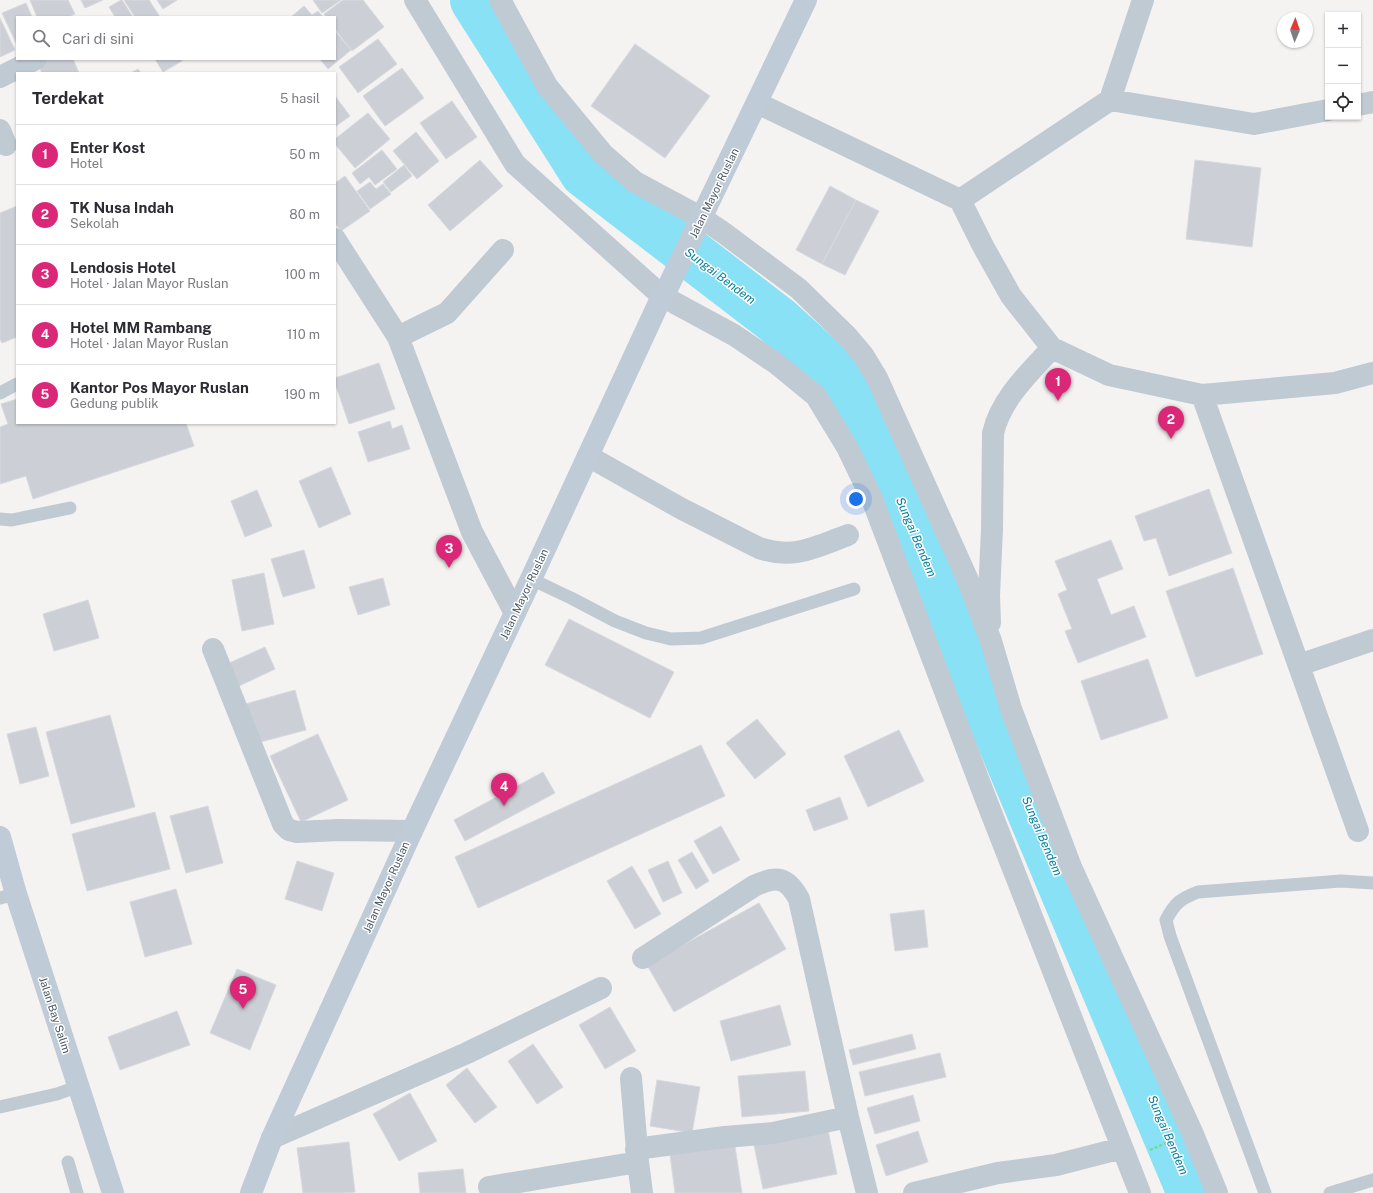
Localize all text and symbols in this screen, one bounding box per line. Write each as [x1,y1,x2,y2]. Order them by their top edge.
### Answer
north arrow [1277,12,1313,48]
map controls [1325,12,1361,120]
button: + [1325,12,1361,48]
search box [16,16,336,60]
icon: search [30,27,52,49]
text: Cari di sini [62,30,134,47]
button: − [1325,48,1361,84]
button: locate [1325,84,1361,120]
text: Terdekat [32,88,104,108]
text: 5 hasil [280,91,320,106]
text: Enter Kost [70,139,145,156]
street label: Jalan Mayor Ruslan [687,146,741,240]
text: 1 [42,147,48,162]
text: 50 m [289,147,320,162]
text: Hotel [70,156,103,171]
text: TK Nusa Indah [70,199,174,216]
text: 2 [41,207,49,222]
text: 80 m [289,207,320,222]
text: Sekolah [70,216,119,231]
water label: Sungai Bendem [682,245,758,307]
text: Lendosis Hotel [70,259,176,276]
text: 3 [41,267,49,282]
text: 100 m [284,267,320,282]
text: Hotel · Jalan Mayor Ruslan [70,276,229,291]
text: Hotel MM Rambang [70,319,212,336]
text: 4 [41,327,49,342]
text: 110 m [287,327,320,342]
text: Hotel · Jalan Mayor Ruslan [70,336,229,351]
pin: 1 [1045,368,1071,401]
text: Kantor Pos Mayor Ruslan [70,379,249,396]
text: 5 [41,387,49,402]
text: 190 m [284,387,320,402]
text: Gedung publik [70,396,159,411]
pin: 2 [1158,406,1184,439]
your location [846,489,866,509]
water label: Sungai Bendem [893,495,939,579]
pin: 3 [436,535,462,568]
street label: Jalan Mayor Ruslan [498,547,550,641]
pin: 4 [491,773,517,806]
water label: Sungai Bendem [1019,794,1065,878]
street label: Jalan Mayor Ruslan [361,840,411,934]
street label: Jalan Bay Salim [37,975,73,1055]
pin: 5 [230,976,256,1009]
water label: Sungai Bendem [1145,1093,1191,1177]

